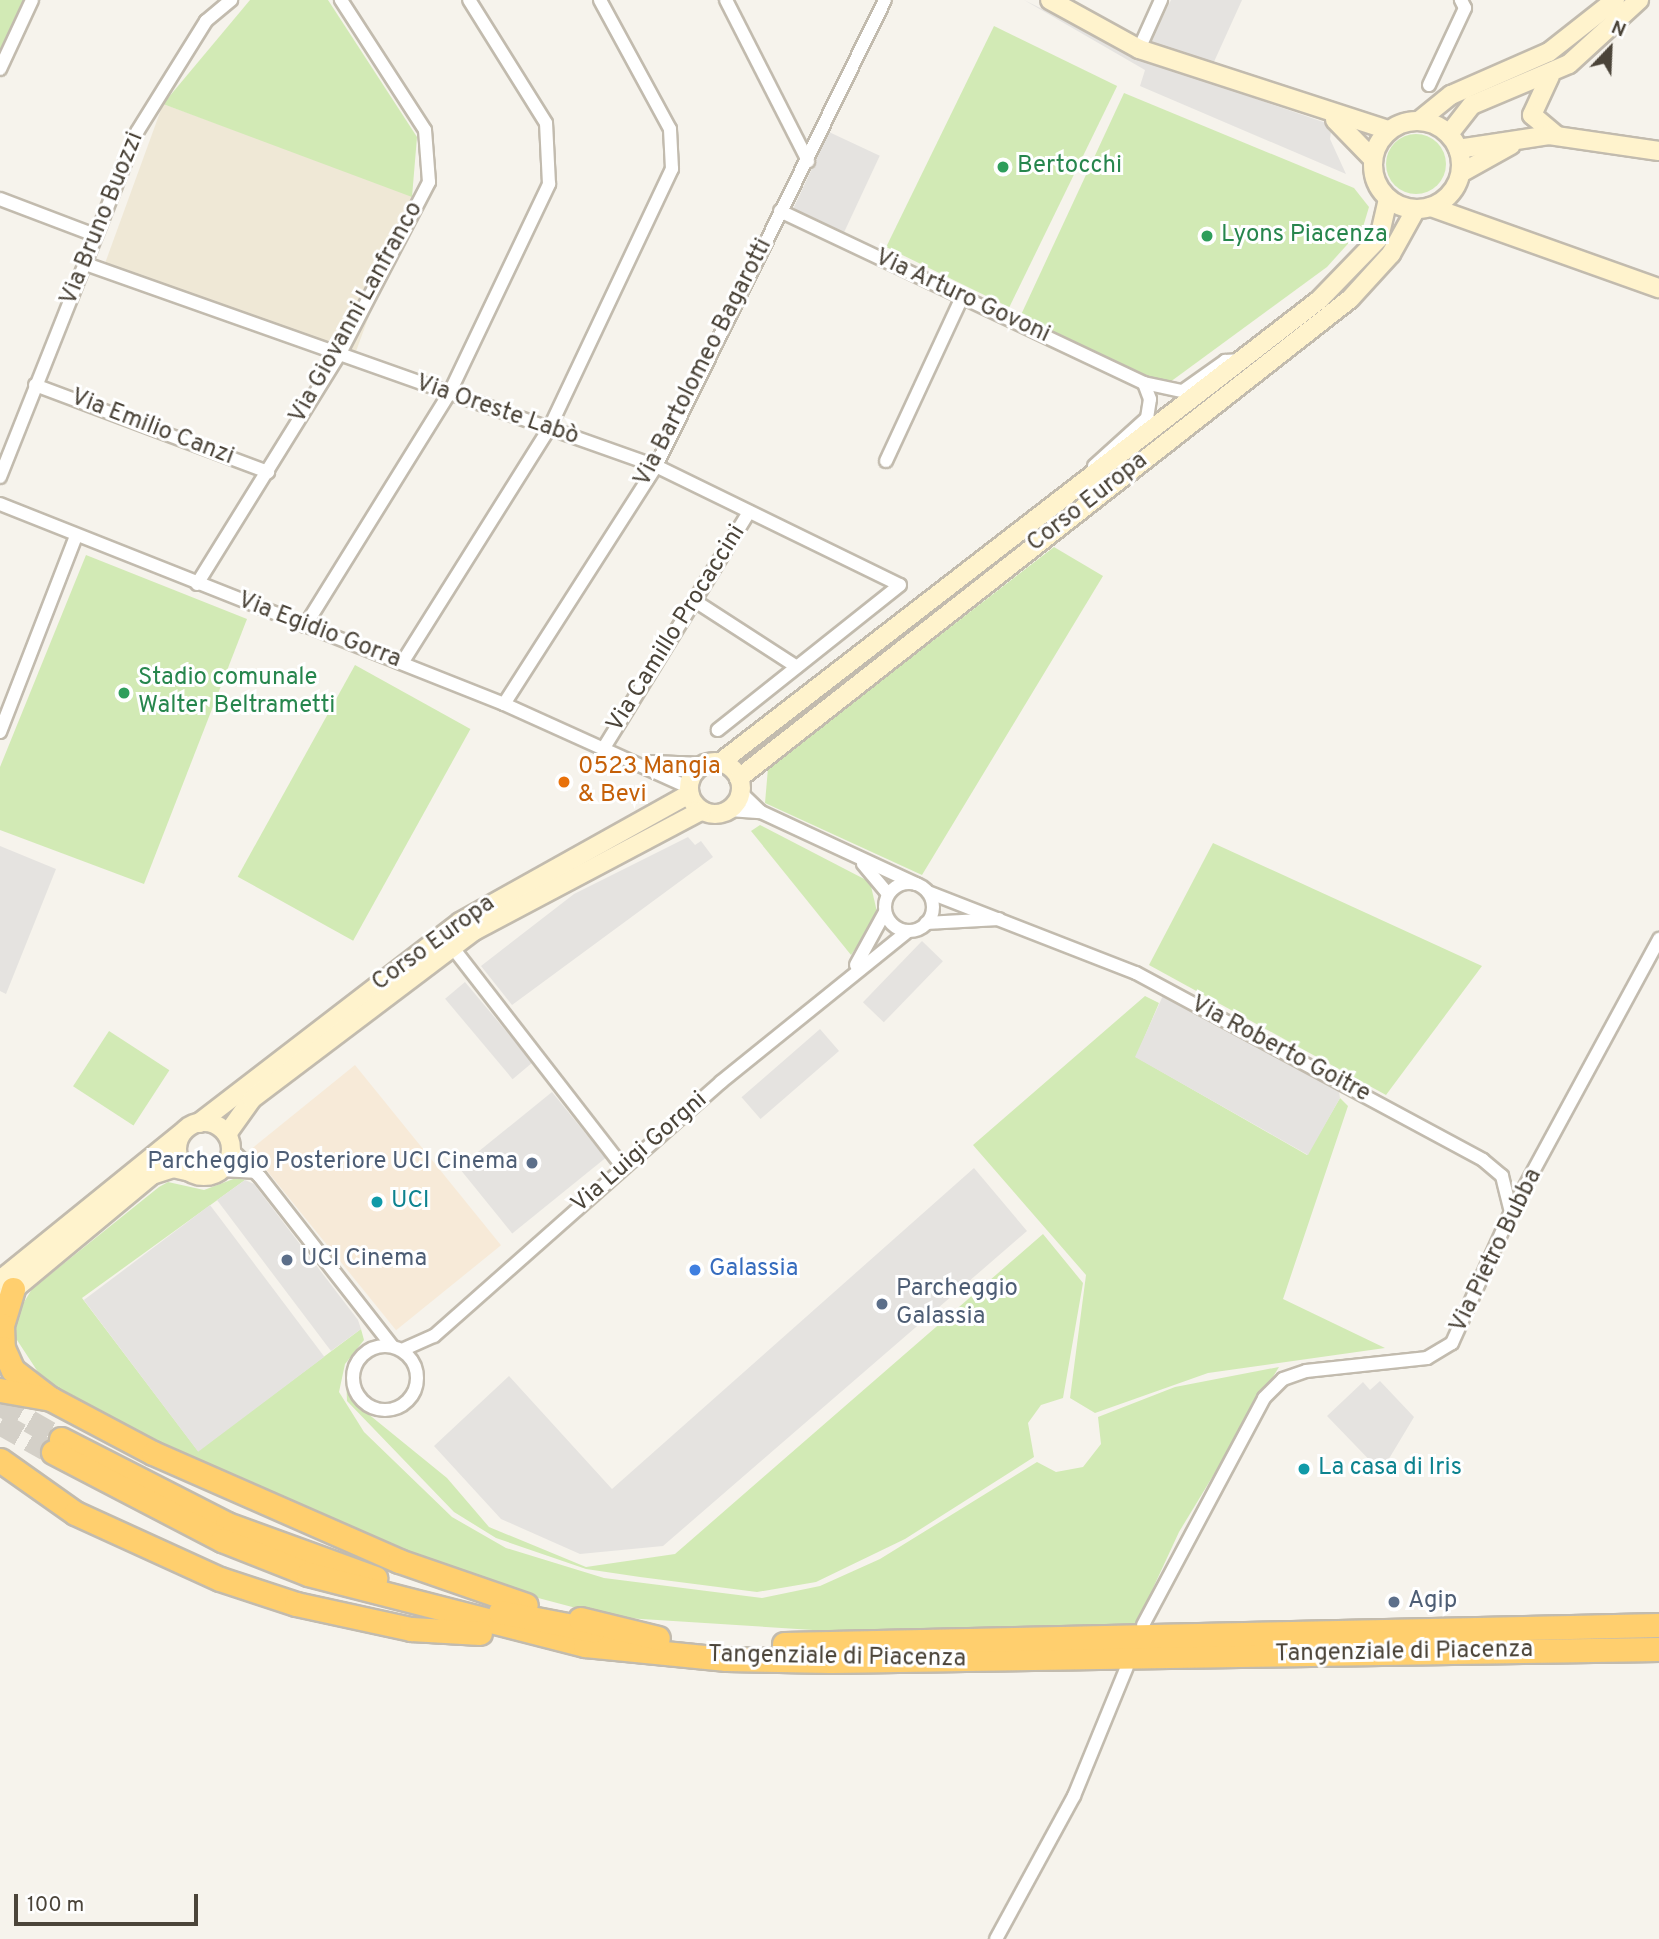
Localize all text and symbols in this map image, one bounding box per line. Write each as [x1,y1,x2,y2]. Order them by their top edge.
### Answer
north arrow [1575,14,1645,84]
text: N [1607,16,1629,43]
street label: Via Bruno Buozzi [55,128,151,310]
place label: Bertocchi [1017,153,1122,181]
marker: Bertocchi [995,159,1011,175]
street label: Via Giovanni Lanfranco [284,197,430,429]
place label: Lyons Piacenza [1221,222,1388,250]
marker: Lyons Piacenza [1199,228,1215,244]
street label: Via Bartolomeo Bagarotti [629,234,779,492]
street label: Via Arturo Govoni [869,244,1055,350]
street label: Via Oreste Labò [412,370,582,452]
street label: Via Emilio Canzi [66,384,238,472]
street label: Corso Europa [1022,447,1154,559]
street label: Via Camillo Procaccini [602,520,752,738]
street label: Via Egidio Gorra [233,587,405,675]
place label: Stadio comunale Walter Beltrametti [138,665,335,721]
marker: Stadio comunale Walter Beltrametti [116,685,132,701]
place label: 0523 Mangia & Bevi [578,754,721,810]
marker: 0523 Mangia & Bevi [556,774,572,790]
street label: Corso Europa [367,890,501,998]
street label: Via Roberto Goitre [1185,991,1375,1109]
street label: Via Luigi Gorgni [566,1086,714,1220]
place label: Parcheggio Posteriore UCI Cinema [147,1149,518,1177]
marker: Parcheggio Posteriore UCI Cinema [524,1155,540,1171]
street label: Via Pietro Bubba [1445,1164,1549,1338]
place label: UCI [391,1188,430,1216]
marker: UCI [369,1194,385,1210]
place label: UCI Cinema [301,1246,427,1274]
marker: UCI Cinema [279,1252,295,1268]
place label: Galassia [709,1256,798,1284]
marker: Galassia [687,1262,703,1278]
place label: Parcheggio Galassia [896,1276,1018,1332]
marker: Parcheggio Galassia [874,1296,890,1312]
place label: La casa di Iris [1318,1455,1462,1483]
marker: La casa di Iris [1296,1461,1312,1477]
place label: Agip [1408,1588,1457,1616]
marker: Agip [1386,1594,1402,1610]
street label: Tangenziale di Piacenza [1275,1636,1533,1670]
street label: Tangenziale di Piacenza [708,1641,966,1675]
scale bar [18,1880,201,1924]
text: 100 m [27,1892,84,1919]

